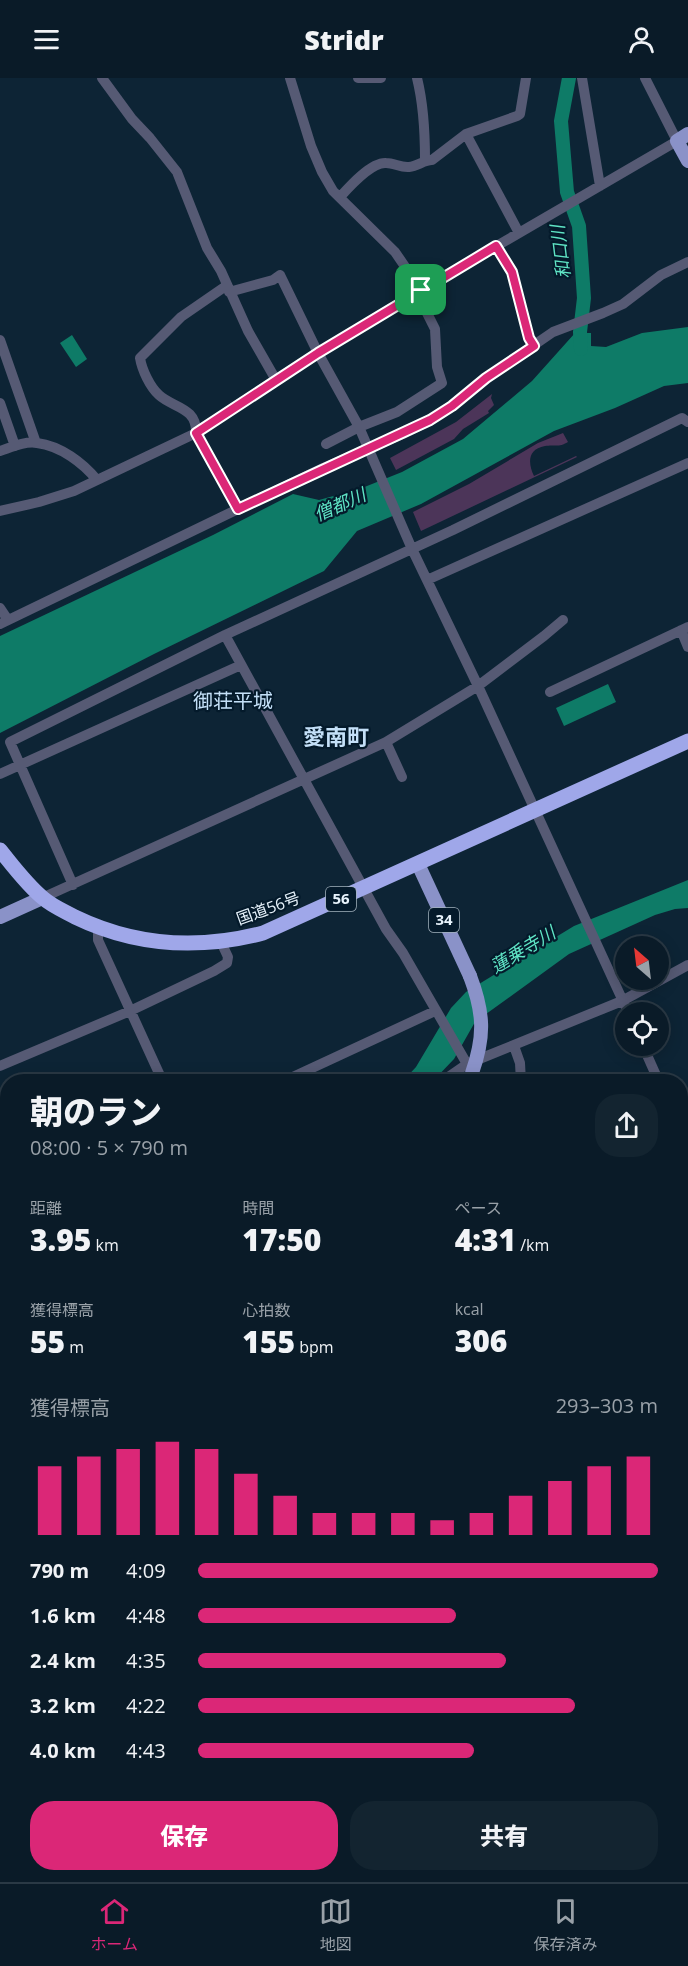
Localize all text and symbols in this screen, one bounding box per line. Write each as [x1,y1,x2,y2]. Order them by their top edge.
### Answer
text: Stridr [304,21,384,58]
icon: menu [30,23,63,56]
icon: person [625,23,658,56]
water label: 和口川 [545,222,575,280]
pin [395,264,446,315]
icon: arrive [404,273,437,306]
water label: 僧都川 [310,481,371,526]
district label: 御荘平城 [193,687,273,714]
district label: 愛南町 [303,721,369,751]
street label: 国道56号 [233,886,303,930]
road number: 56 [326,887,356,911]
road number: 34 [429,908,459,932]
water label: 蓮乗寺川 [485,919,561,978]
north arrow [615,936,669,990]
map controls [615,936,669,1056]
button: locate [615,1002,669,1056]
text: 朝のラン [30,1089,162,1134]
button: share [595,1094,658,1157]
text: 08:00 · 5 × 790 m [30,1134,188,1161]
text: 距離 [30,1197,62,1219]
text: 時間 [242,1197,274,1219]
text: ペース [455,1197,502,1219]
text: 3.95 [30,1219,91,1260]
text: 17:50 [242,1219,321,1260]
text: 4:31 [455,1219,516,1260]
text: km [91,1234,119,1256]
text: /km [516,1234,549,1256]
text: kcal [455,1298,484,1320]
text: 獲得標高 [30,1299,94,1321]
text: 心拍数 [242,1299,290,1321]
text: 306 [455,1320,507,1361]
text: 55 [30,1321,65,1362]
text: 155 [242,1321,295,1362]
text: m [65,1336,84,1358]
text: bpm [295,1336,334,1358]
text: 293–303 m [556,1392,658,1419]
text: 獲得標高 [30,1394,110,1421]
text: 790 m [30,1557,89,1584]
text: 4:09 [126,1557,166,1584]
text: 1.6 km [30,1602,96,1629]
text: 4:48 [126,1602,166,1629]
text: 2.4 km [30,1647,96,1674]
text: 4:35 [126,1647,166,1674]
text: 3.2 km [30,1692,96,1719]
text: 4:22 [126,1692,166,1719]
text: 4.0 km [30,1737,96,1764]
text: 4:43 [126,1737,166,1764]
button: 保存 [30,1801,338,1870]
button: 共有 [350,1801,658,1870]
tab: ホーム [91,1895,138,1955]
tab: 地図 [319,1895,352,1955]
tab: 保存済み [533,1895,597,1955]

